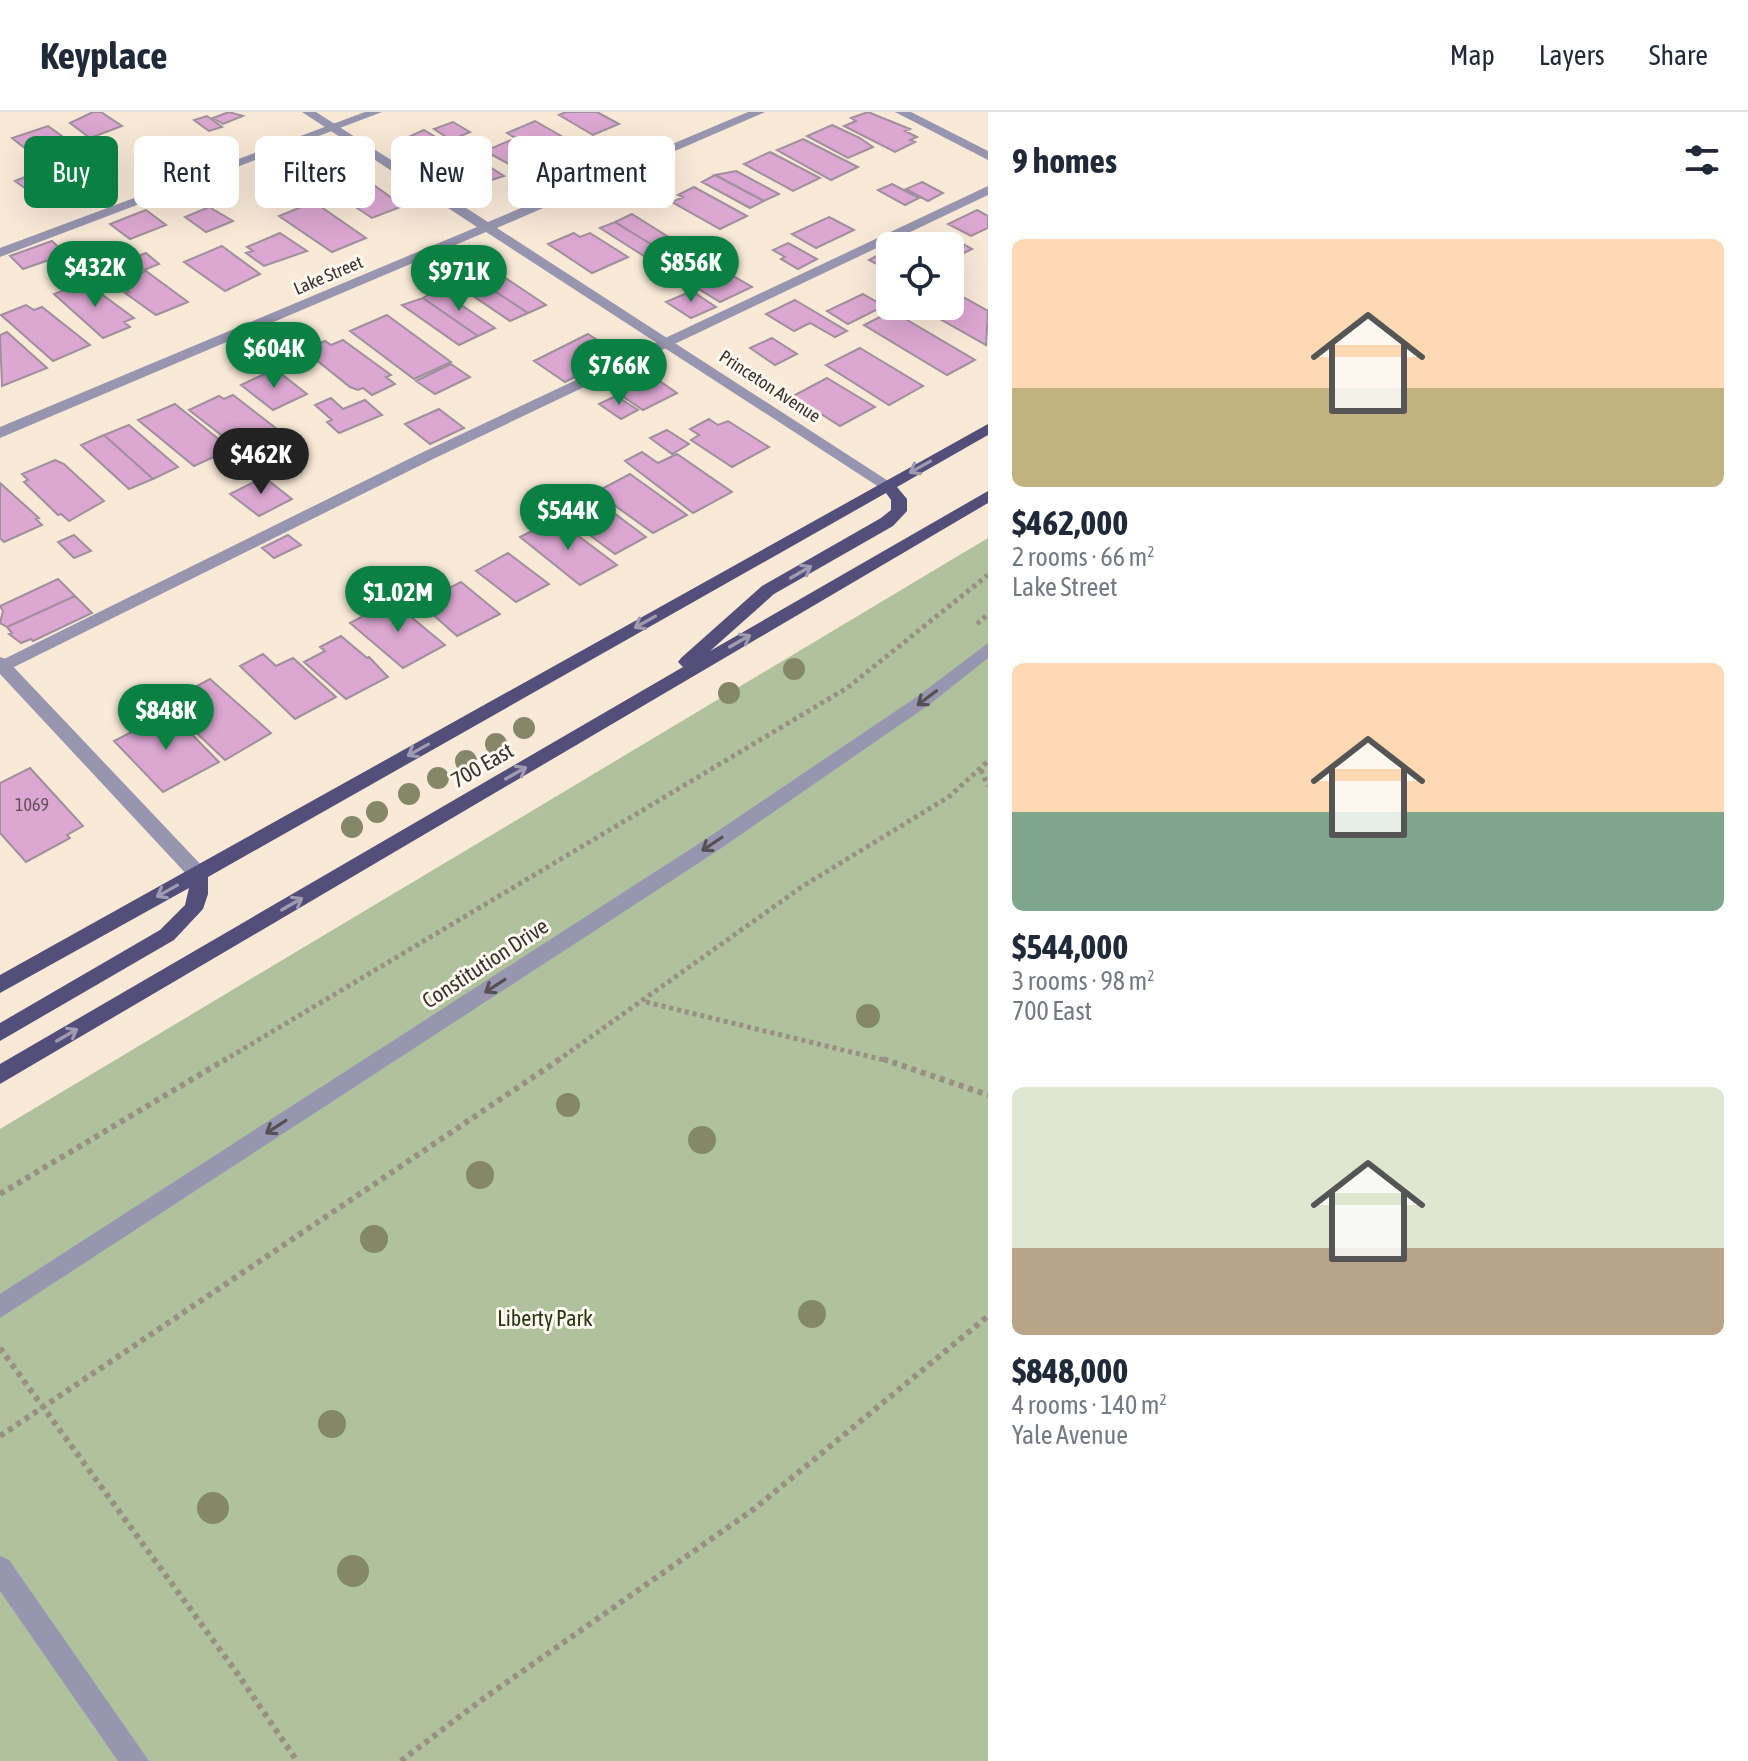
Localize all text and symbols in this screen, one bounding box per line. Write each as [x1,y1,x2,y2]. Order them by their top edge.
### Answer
text: Keyplace [40,34,167,77]
text: Map [1450,39,1495,71]
text: Layers [1539,39,1605,71]
text: Share [1649,39,1708,71]
chip: Buy [24,136,118,208]
chip: Rent [134,136,239,208]
chip: Filters [255,136,375,208]
chip: New [391,136,492,208]
chip: Apartment [508,136,675,208]
icon: filters [1680,138,1724,182]
text: 9 homes [1012,141,1117,180]
map controls [876,232,964,320]
button: locate [876,232,964,320]
pin: $856K [635,236,747,304]
pin: $432K [39,241,151,309]
pin: $971K [403,245,515,313]
text: $856K [661,247,721,277]
street label: Lake Street [290,251,366,299]
text: $432K [65,252,125,282]
text: $971K [429,256,489,286]
icon: home [1296,291,1440,435]
pin: $604K [218,322,330,390]
text: $604K [244,333,304,363]
pin: $766K [563,339,675,407]
street label: Princeton Avenue [716,346,824,426]
text: $766K [589,350,649,380]
pin: $462K [205,428,317,496]
text: $462K [231,439,291,469]
one-way arrow [909,460,932,476]
pin: $544K [512,484,624,552]
text: $544K [538,495,598,525]
text: $462,000 [1012,503,1128,542]
text: 2 rooms · 66 m² [1012,542,1154,572]
one-way arrow [789,563,812,579]
pin: $1.02M [333,566,463,634]
text: Lake Street [1012,572,1117,602]
text: $1.02M [363,577,433,607]
one-way arrow [633,615,657,630]
one-way arrow [728,633,751,649]
pin: $848K [110,684,222,752]
one-way arrow [917,689,938,706]
text: $848K [136,695,196,725]
icon: home [1296,715,1440,859]
street label: 700 East [446,737,518,793]
one-way arrow [407,742,430,758]
one-way arrow [504,765,527,781]
house number: 1069 [15,794,49,815]
one-way arrow [702,836,724,852]
one-way arrow [156,883,179,899]
one-way arrow [280,896,303,912]
street label: Constitution Drive [417,913,553,1013]
text: $544,000 [1012,927,1128,966]
text: 3 rooms · 98 m² [1012,966,1154,996]
one-way arrow [484,977,506,994]
text: 700 East [1012,996,1092,1026]
one-way arrow [55,1027,78,1043]
one-way arrow [266,1119,288,1136]
icon: home [1296,1139,1440,1283]
park label: Liberty Park [497,1305,593,1331]
text: $848,000 [1012,1351,1128,1390]
text: 4 rooms · 140 m² [1012,1390,1167,1420]
text: Yale Avenue [1012,1420,1128,1450]

